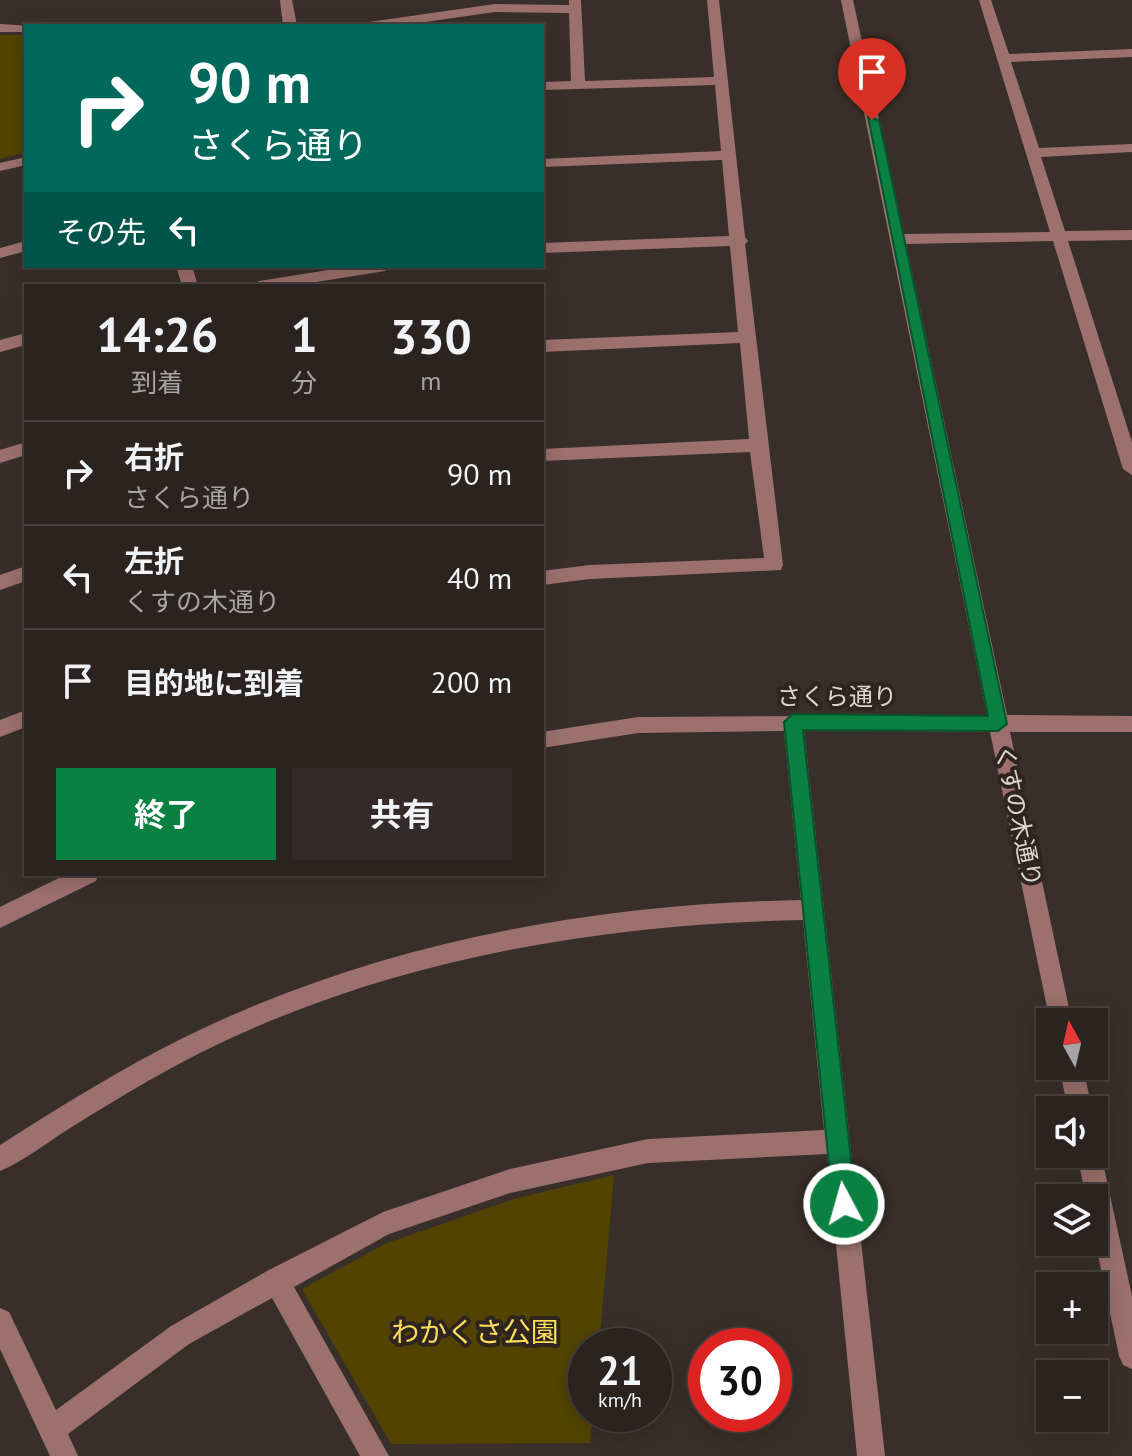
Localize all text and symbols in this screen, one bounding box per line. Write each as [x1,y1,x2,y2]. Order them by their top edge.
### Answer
pin [838,38,906,120]
text: 90 m [188,46,311,118]
icon: arrive [850,50,894,94]
icon: right [56,56,160,160]
text: さくら通り [188,121,368,168]
icon: left [162,208,206,252]
text: その先 [56,212,146,251]
text: 14:26 [96,303,218,365]
text: 1 [290,303,318,365]
text: 330 [390,305,472,367]
text: m [420,364,441,397]
text: 到着 [131,366,183,399]
text: 分 [291,366,317,399]
text: 右折 [124,437,184,476]
icon: right [56,451,100,495]
text: 90 m [447,454,512,493]
text: さくら通り [124,481,254,514]
text: 左折 [124,541,184,580]
icon: left [56,555,100,599]
text: 40 m [447,558,512,597]
text: くすの木通り [124,585,280,618]
icon: arrive [56,659,100,703]
text: 200 m [431,662,512,701]
text: 目的地に到着 [124,663,304,702]
street label: さくら通り [777,681,897,712]
street label: くすの木通り [988,742,1049,890]
button: 終了 [56,768,276,860]
button: 共有 [292,768,512,860]
north arrow [1036,1008,1108,1080]
map controls [1036,1008,1108,1432]
button: sound [1036,1096,1108,1168]
position arrow [802,1162,886,1246]
button: layers [1036,1184,1108,1256]
button: + [1036,1272,1108,1344]
park label: わかくさ公園 [391,1313,559,1350]
speed limit sign: 30 [688,1328,792,1432]
text: 21 [597,1344,643,1396]
button: − [1036,1360,1108,1432]
text: km/h [598,1387,642,1413]

